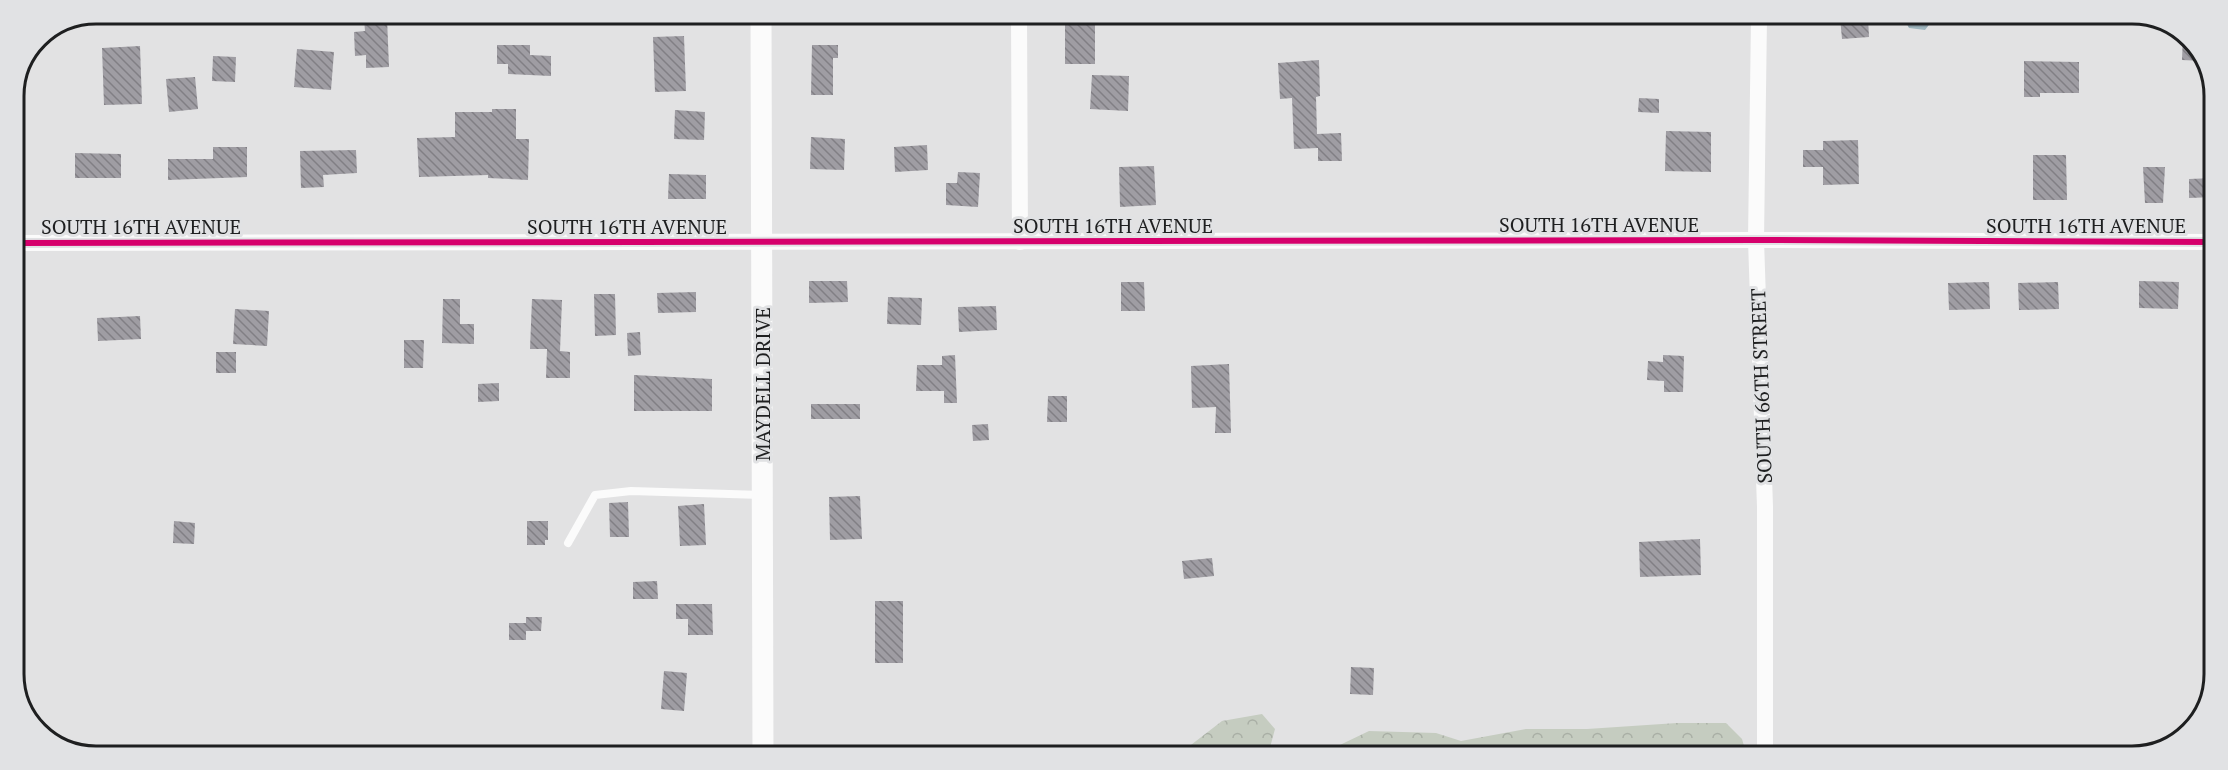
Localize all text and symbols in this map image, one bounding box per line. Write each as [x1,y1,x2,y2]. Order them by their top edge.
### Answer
street label: SOUTH 16TH AVENUE [1499,211,1699,238]
street label: SOUTH 16TH AVENUE [1013,212,1213,239]
street label: SOUTH 16TH AVENUE [1986,212,2186,239]
street label: SOUTH 16TH AVENUE [41,213,241,240]
street label: SOUTH 16TH AVENUE [527,213,727,240]
street label: SOUTH 66TH STREET [1744,288,1778,484]
street label: MAYDELL DRIVE [749,307,776,461]

